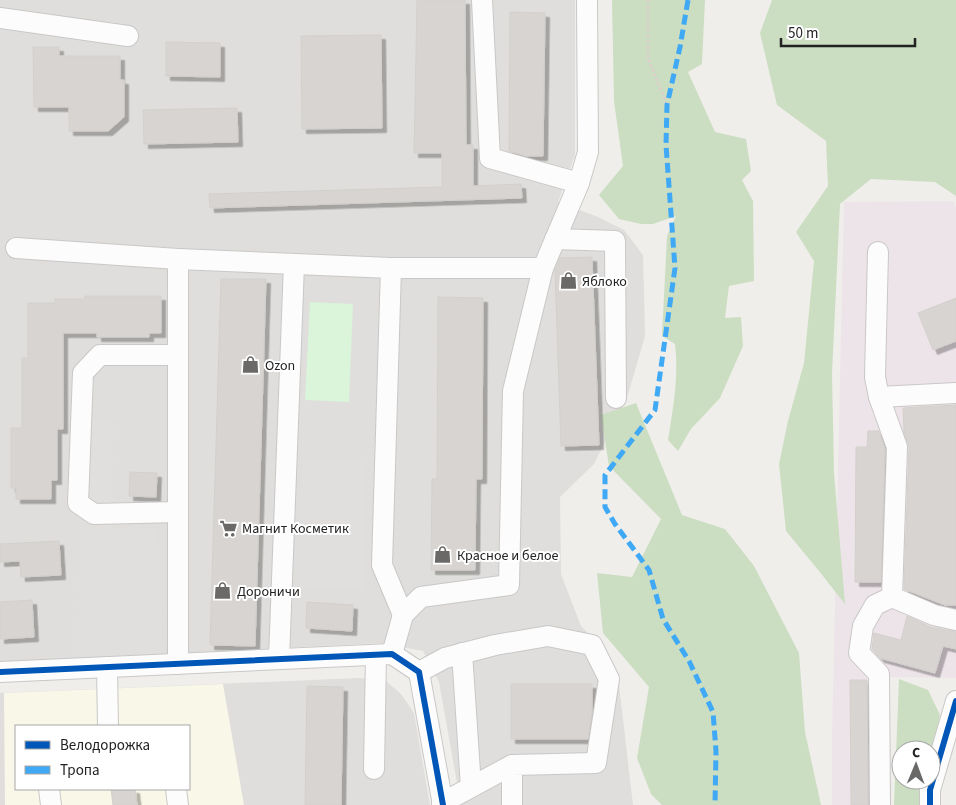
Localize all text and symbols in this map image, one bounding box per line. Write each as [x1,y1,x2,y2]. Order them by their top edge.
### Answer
scale bar [781,15,915,47]
text: 50 m [788,23,818,44]
shop icon: Яблоко [558,271,578,291]
place label: Яблоко [582,272,627,292]
shop icon: Ozon [241,355,261,375]
place label: Ozon [265,356,295,376]
supermarket icon: Магнит Косметик [218,518,238,538]
place label: Магнит Косметик [242,519,349,539]
shop icon: Красное и белое [433,545,453,565]
place label: Красное и белое [457,546,559,566]
shop icon: Дороничи [213,581,233,601]
place label: Дороничи [237,582,300,602]
legend [15,725,190,790]
text: Велодорожка [60,735,150,756]
north arrow [891,740,941,790]
text: С [912,743,920,763]
text: Тропа [60,760,100,781]

